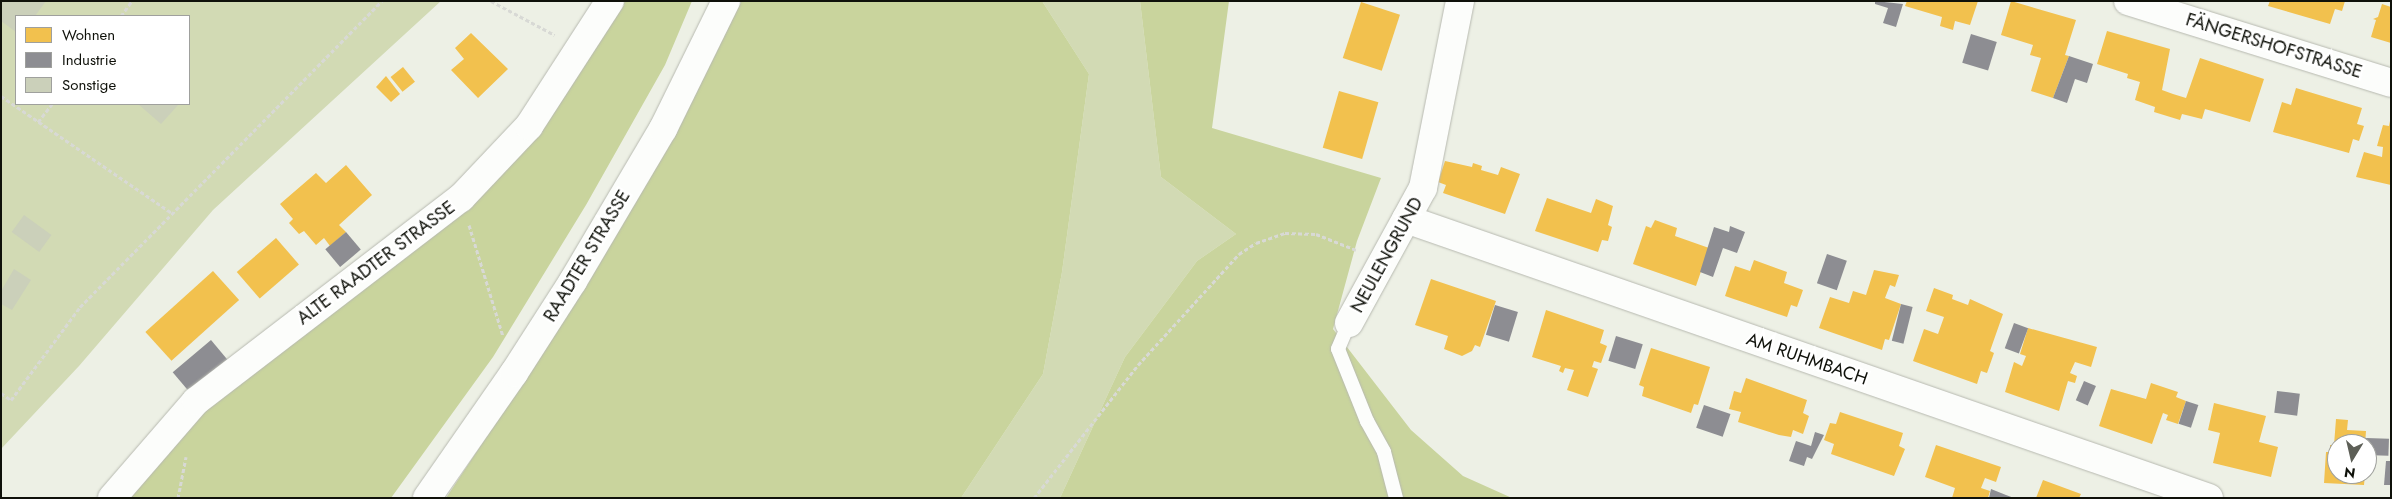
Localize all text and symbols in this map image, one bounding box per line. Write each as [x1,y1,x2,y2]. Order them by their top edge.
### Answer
street label: FÄNGERSHOFSTRASSE [2183,9,2365,83]
legend [15,15,190,105]
text: Wohnen [62,24,115,46]
text: Industrie [62,49,116,71]
text: Sonstige [62,74,116,96]
street label: RAADTER STRASSE [539,186,635,326]
street label: NEULENGRUND [1346,194,1428,316]
street label: ALTE RAADTER STRASSE [293,197,459,329]
street label: AM RUHMBACH [1743,328,1871,390]
north arrow [2327,434,2377,484]
text: N [2343,462,2357,484]

